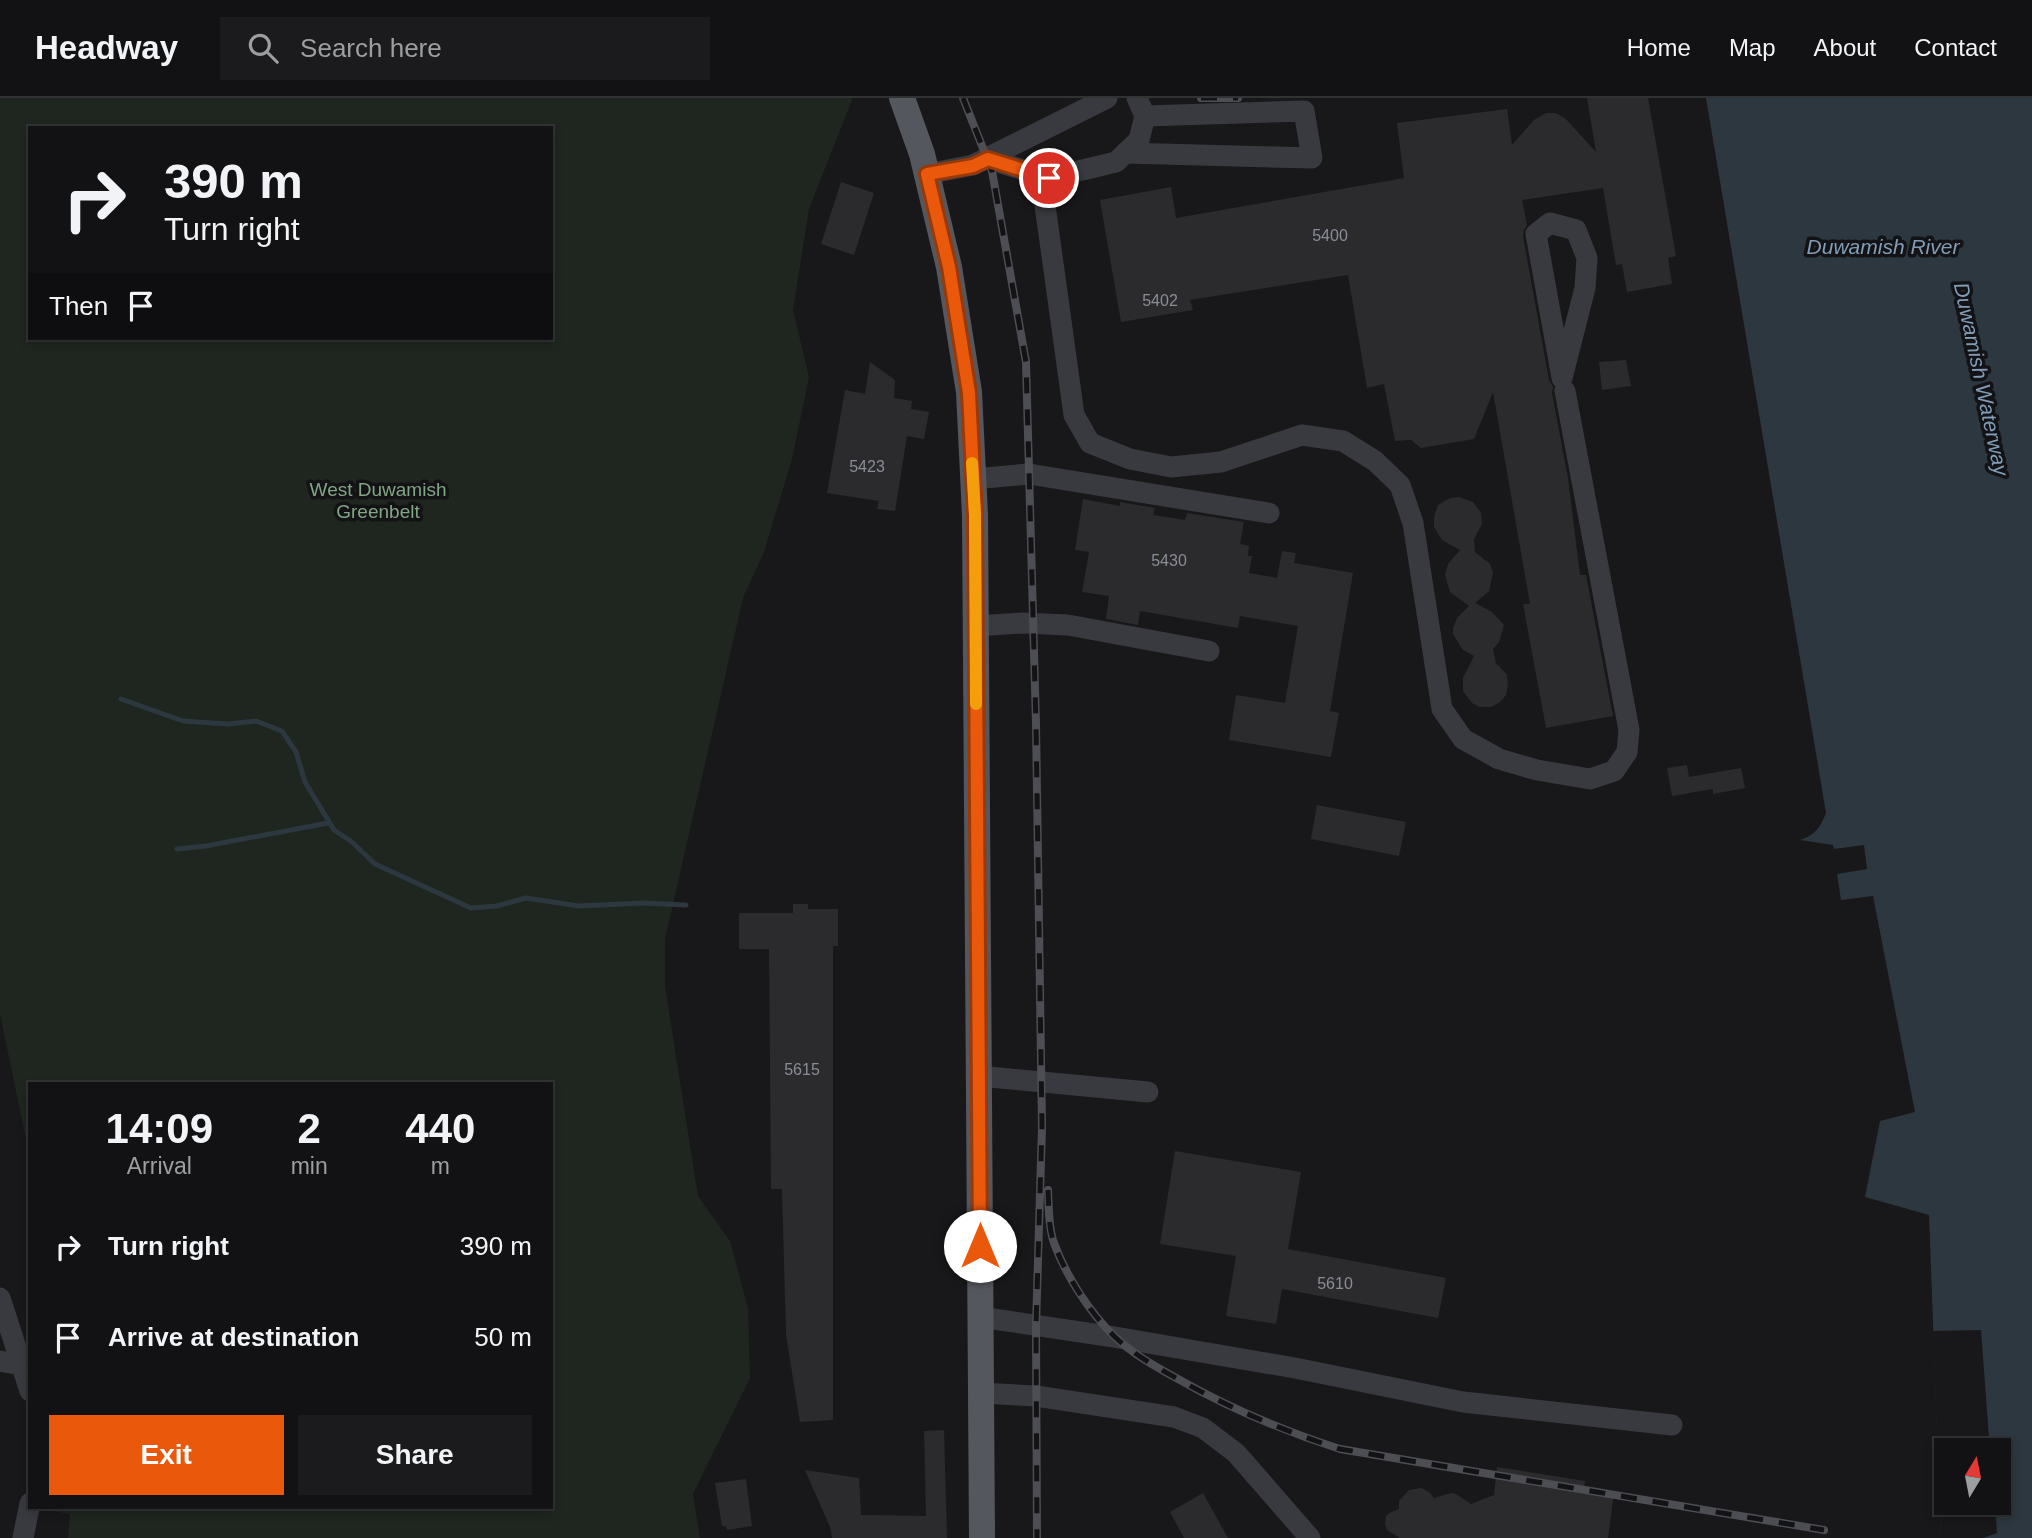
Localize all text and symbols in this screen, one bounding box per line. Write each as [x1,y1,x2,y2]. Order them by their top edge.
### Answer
search box [220,17,710,80]
text: Headway [35,29,178,66]
icon: search [244,29,282,67]
text: Search here [300,33,442,63]
text: Home [1627,34,1691,61]
text: Map [1729,34,1776,61]
text: About [1814,34,1876,61]
text: Contact [1914,34,1997,61]
pin [1019,148,1079,208]
icon: right [49,154,140,245]
text: 390 m [164,154,303,208]
icon: arrive [1030,159,1068,197]
text: Turn right [164,211,300,247]
house number: 5400 [1312,227,1348,244]
water label: Duwamish River [1807,235,1960,258]
water label: Duwamish Waterway [1950,280,2014,479]
icon: arrive [122,287,160,325]
text: Then [49,291,108,321]
house number: 5402 [1142,292,1178,309]
house number: 5423 [849,458,885,475]
park label: West Duwamish Greenbelt [310,479,446,522]
house number: 5430 [1151,552,1187,569]
house number: 5615 [784,1061,820,1078]
text: 14:09 [106,1105,213,1152]
text: 2 [297,1105,321,1152]
text: 440 [405,1105,475,1152]
text: Arrival [127,1153,192,1179]
text: min [291,1153,328,1179]
text: m [431,1153,450,1179]
position arrow [943,1209,1017,1283]
icon: right [49,1228,87,1266]
text: Turn right [108,1231,229,1261]
text: 390 m [460,1231,532,1261]
house number: 5610 [1317,1275,1353,1292]
icon: arrive [49,1319,87,1357]
text: Arrive at destination [108,1322,359,1352]
text: 50 m [474,1322,532,1352]
button: Exit [49,1415,284,1495]
button: Share [298,1415,532,1495]
north arrow [1934,1438,2011,1516]
map controls [1934,1438,2011,1515]

